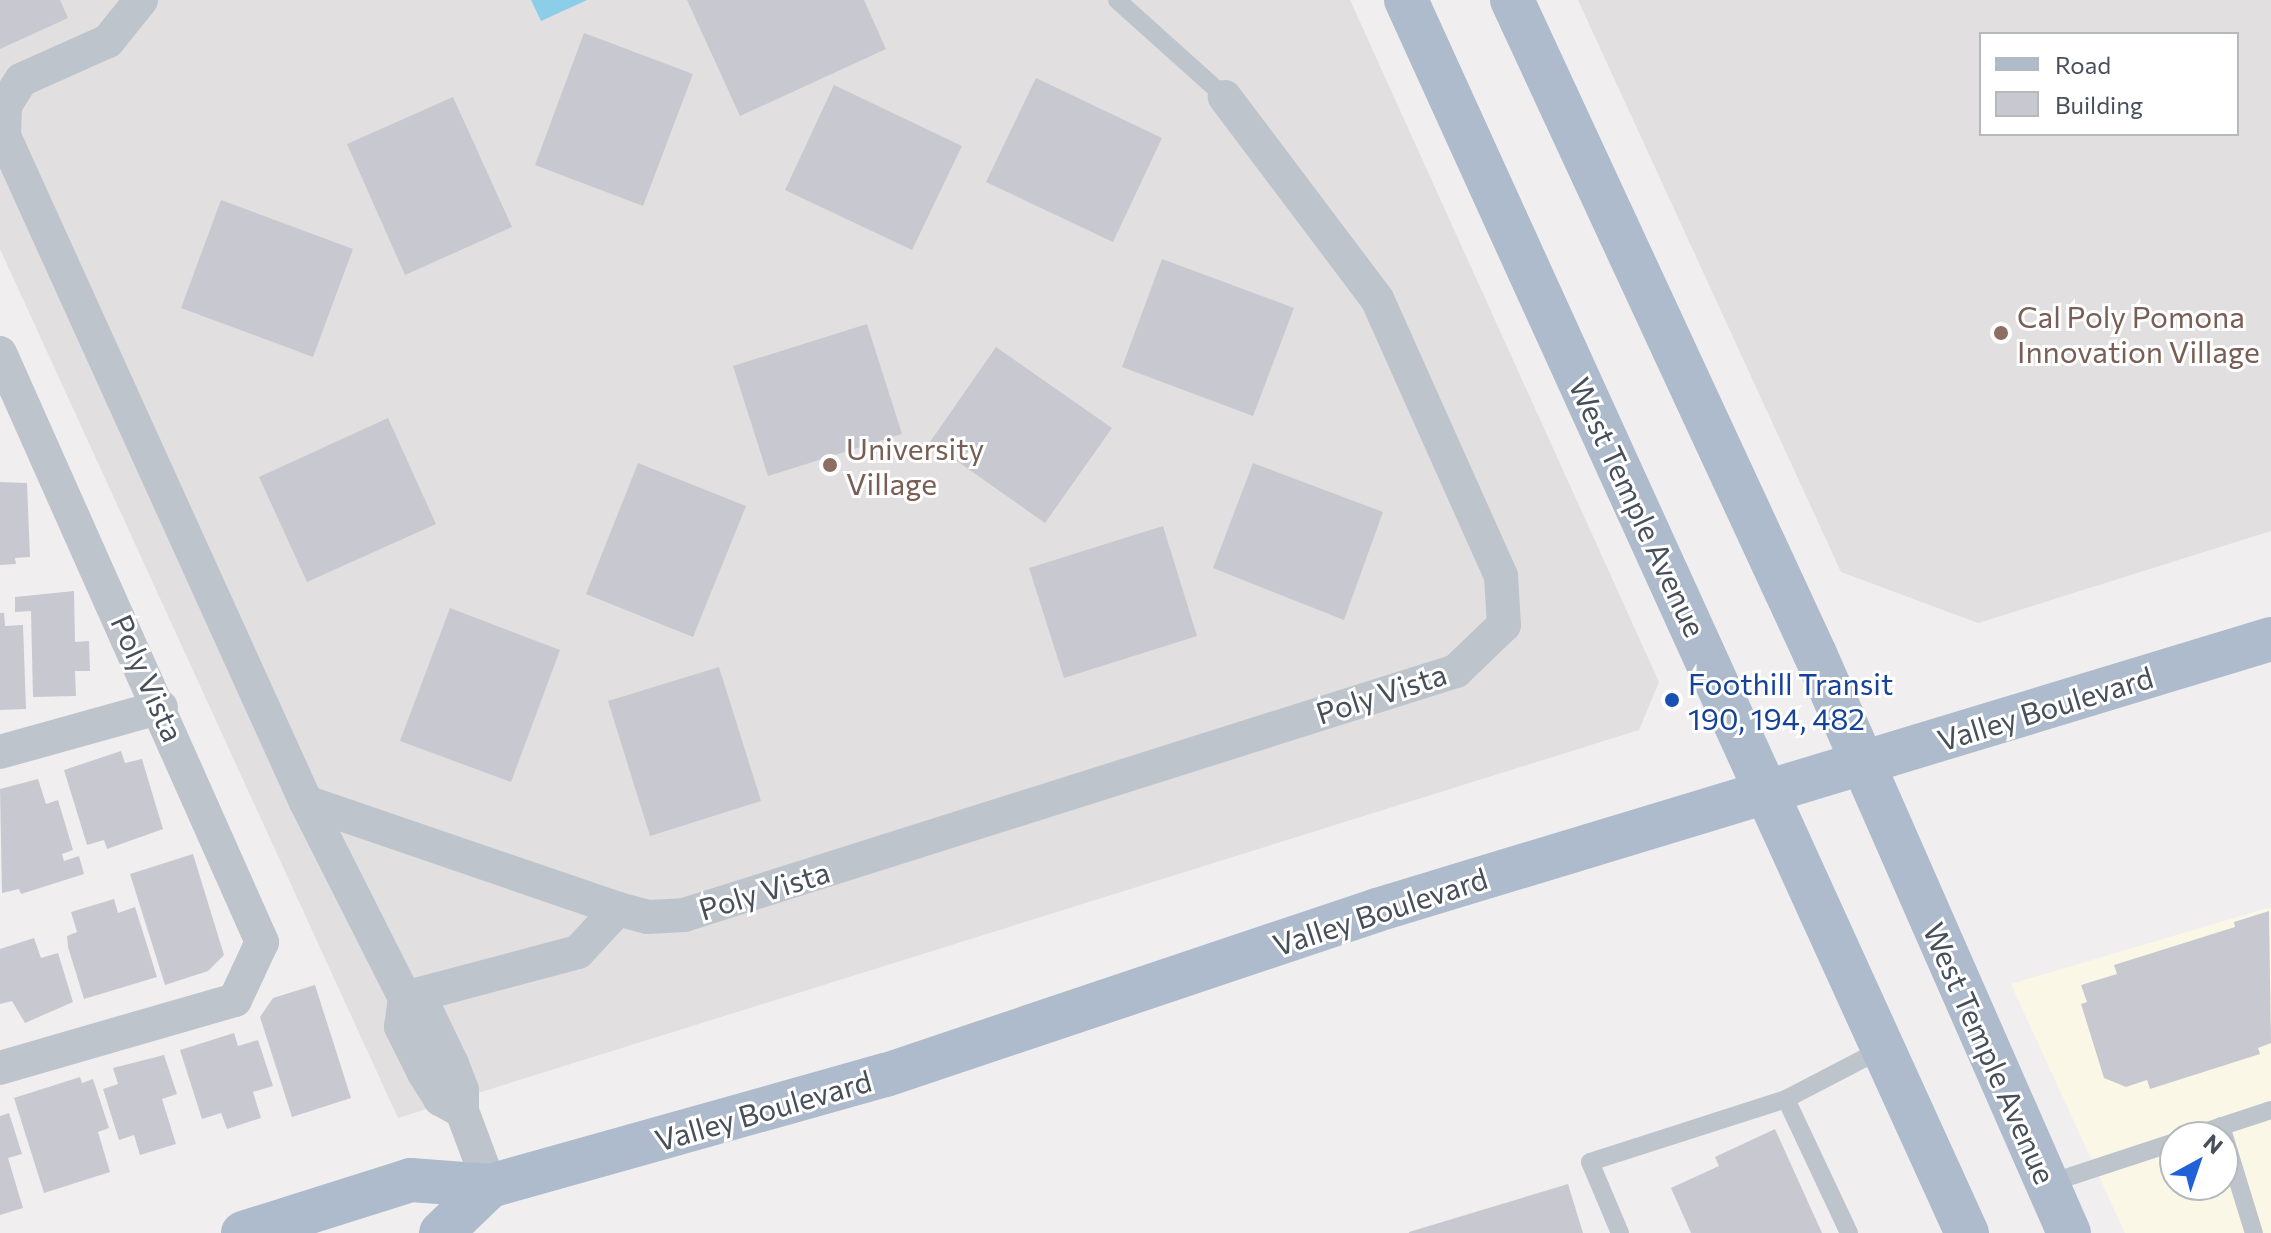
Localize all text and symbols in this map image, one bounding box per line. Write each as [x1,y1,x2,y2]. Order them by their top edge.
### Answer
legend [1979,32,2239,136]
text: Road [2055,50,2111,79]
text: Building [2055,90,2143,119]
place label: Cal Poly Pomona Innovation Village [2017,298,2260,368]
marker: Cal Poly Pomona Innovation Village [1992,324,2010,342]
street label: West Temple Avenue [1562,372,1714,642]
place label: University Village [846,430,984,500]
marker: University Village [821,456,839,474]
street label: Poly Vista [104,609,192,747]
street label: Poly Vista [1311,655,1451,731]
street label: Valley Boulevard [1933,658,2157,758]
place label: Foothill Transit 190, 194, 482 [1688,665,1893,736]
marker: Foothill Transit 190, 194, 482 [1663,691,1681,709]
street label: Poly Vista [694,853,834,927]
street label: Valley Boulevard [1268,859,1492,963]
street label: West Temple Avenue [1916,917,2064,1189]
street label: Valley Boulevard [651,1062,875,1158]
north arrow [2159,1121,2239,1201]
text: N [2198,1128,2228,1159]

